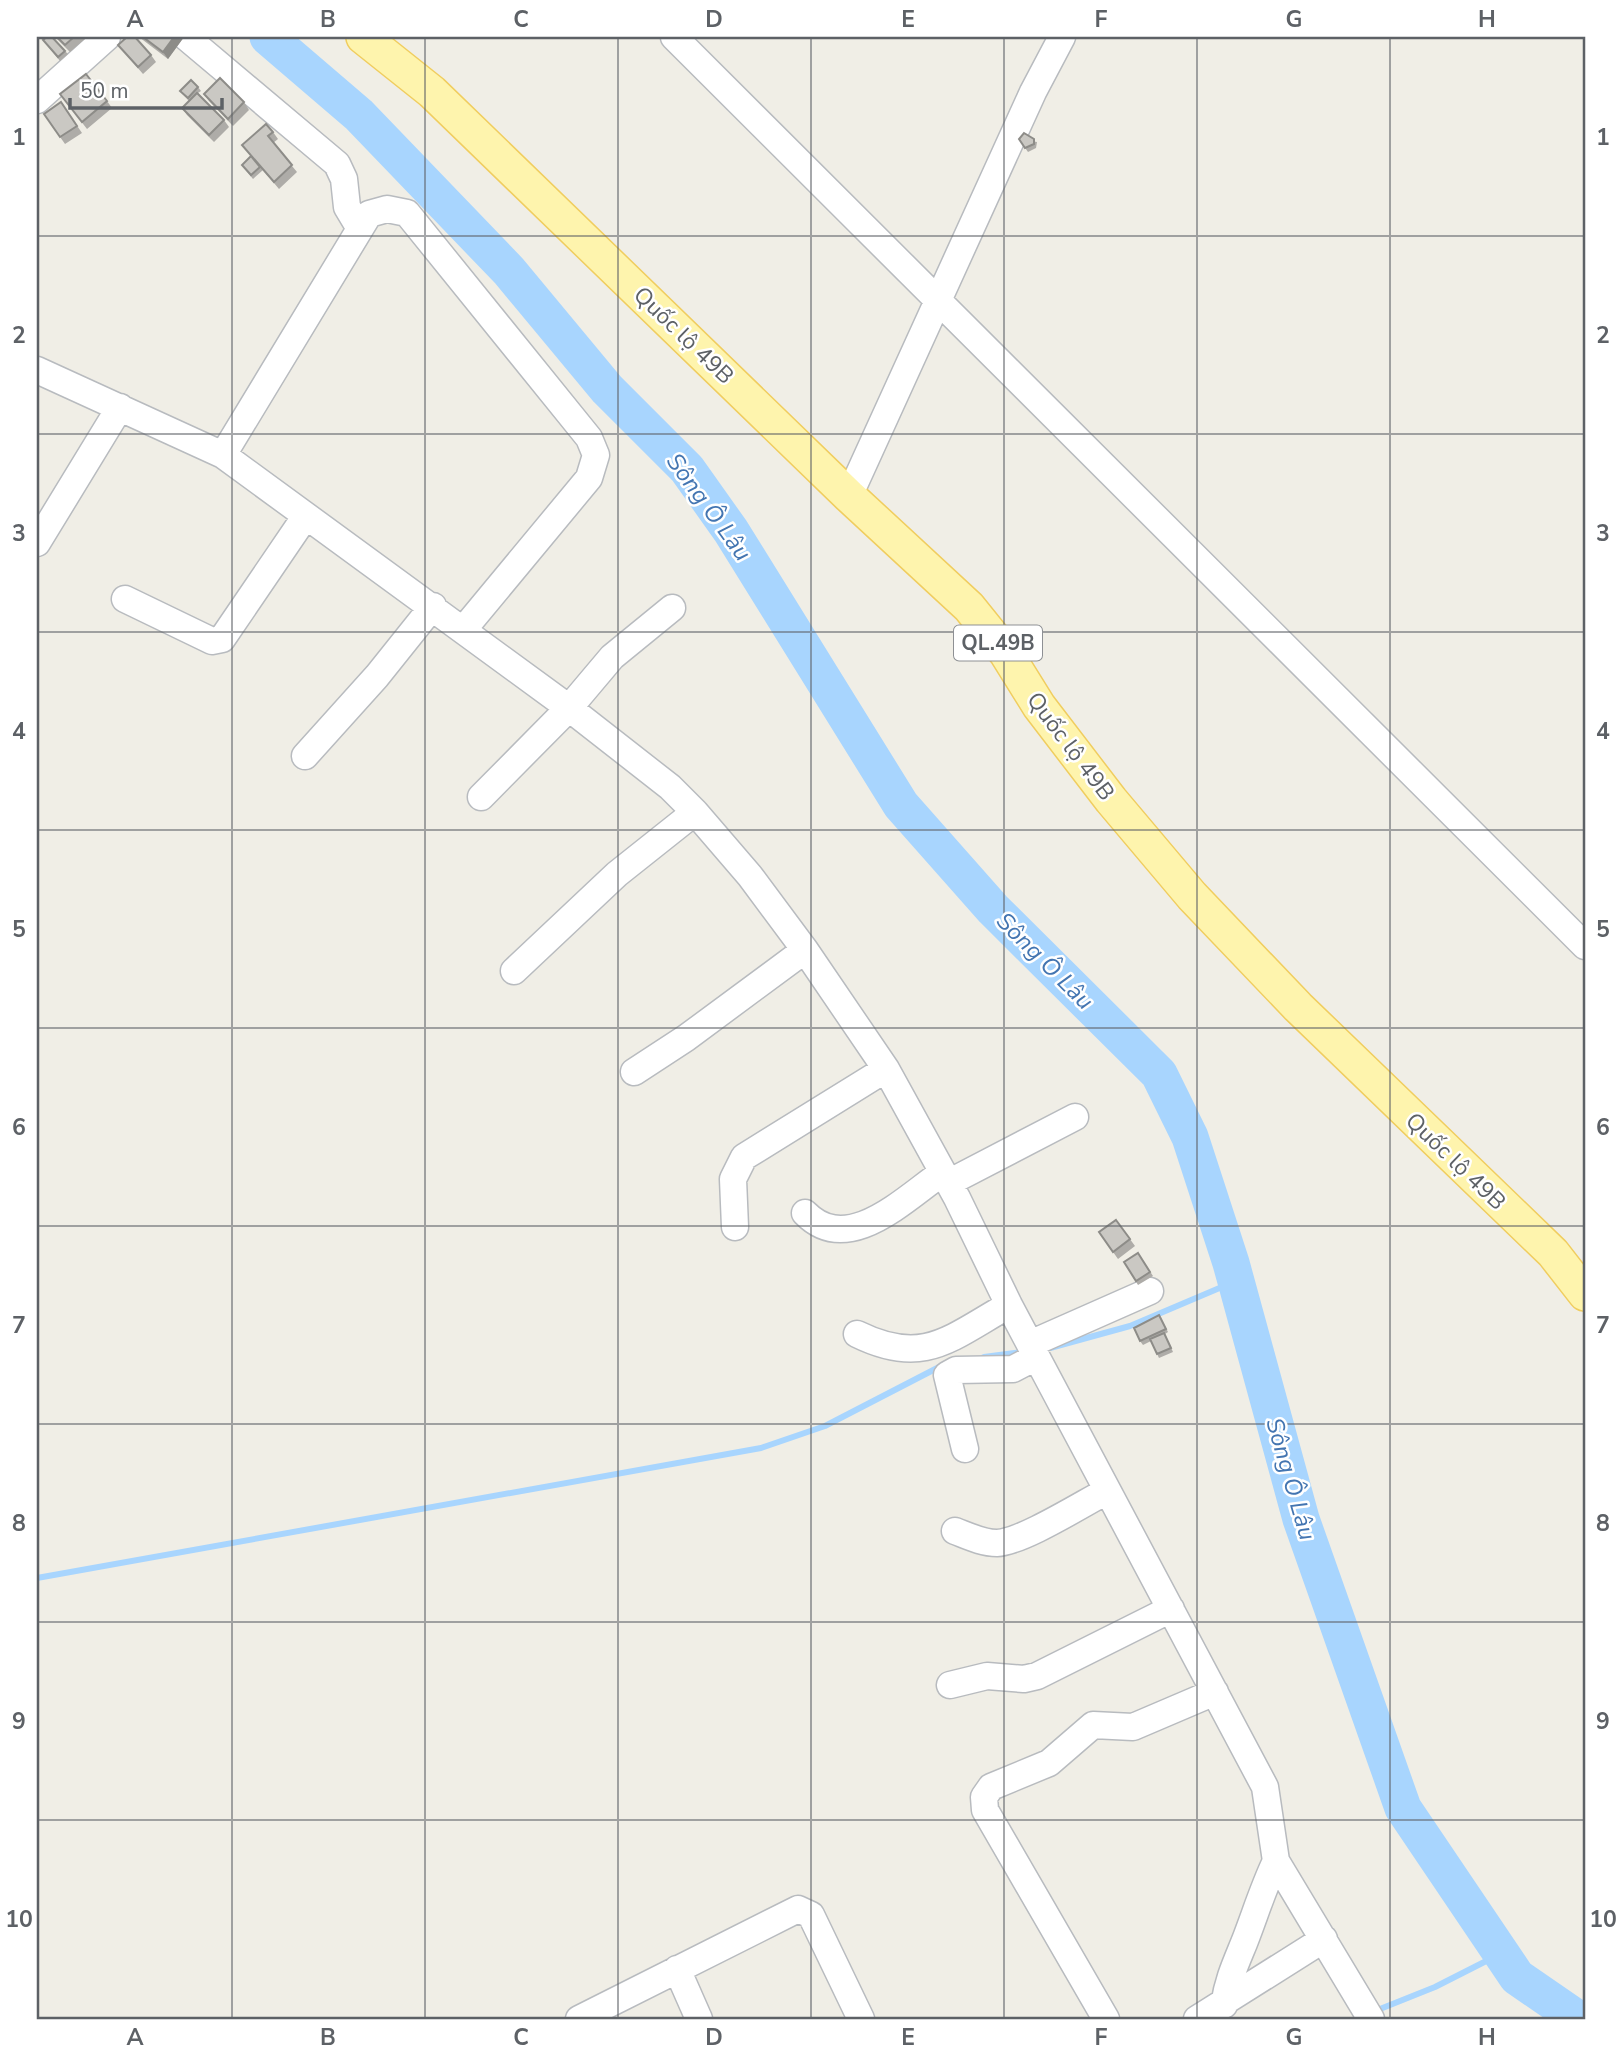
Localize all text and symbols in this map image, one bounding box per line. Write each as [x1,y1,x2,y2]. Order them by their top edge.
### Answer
text: A [126,4,144,35]
text: B [320,4,336,35]
text: C [513,4,529,35]
text: D [705,4,723,35]
text: E [901,4,915,35]
text: F [1095,4,1108,35]
text: G [1286,4,1302,35]
text: H [1478,4,1496,35]
scale bar [70,66,222,110]
text: 50 m [80,77,129,105]
text: 1 [12,122,26,153]
text: 1 [1596,122,1610,153]
street label: Quốc lộ 49B [627,280,741,391]
text: 2 [12,320,26,351]
text: 2 [1596,320,1610,351]
water label: Sông Ô Lâu [659,447,759,567]
text: 3 [12,518,26,549]
text: 3 [1596,518,1610,549]
road number: QL.49B [954,626,1042,660]
street label: Quốc lộ 49B [1020,686,1122,807]
text: 4 [12,716,26,747]
text: 4 [1596,716,1610,747]
water label: Sông Ô Lâu [989,905,1101,1017]
text: 5 [12,914,26,945]
text: 5 [1596,914,1610,945]
street label: Quốc lộ 49B [1399,1106,1513,1217]
text: 6 [12,1112,26,1143]
text: 6 [1596,1112,1610,1143]
text: 7 [12,1310,26,1341]
text: 7 [1596,1310,1610,1341]
water label: Sông Ô Lâu [1258,1414,1324,1544]
text: 8 [12,1508,26,1539]
text: 8 [1596,1508,1610,1539]
text: 9 [12,1706,26,1737]
text: 9 [1596,1706,1610,1737]
text: 10 [5,1904,33,1935]
text: 10 [1589,1904,1617,1935]
text: A [126,2022,144,2053]
text: B [320,2022,336,2053]
text: C [513,2022,529,2053]
text: D [705,2022,723,2053]
text: E [901,2022,915,2053]
text: F [1095,2022,1108,2053]
text: G [1286,2022,1302,2053]
text: H [1478,2022,1496,2053]

